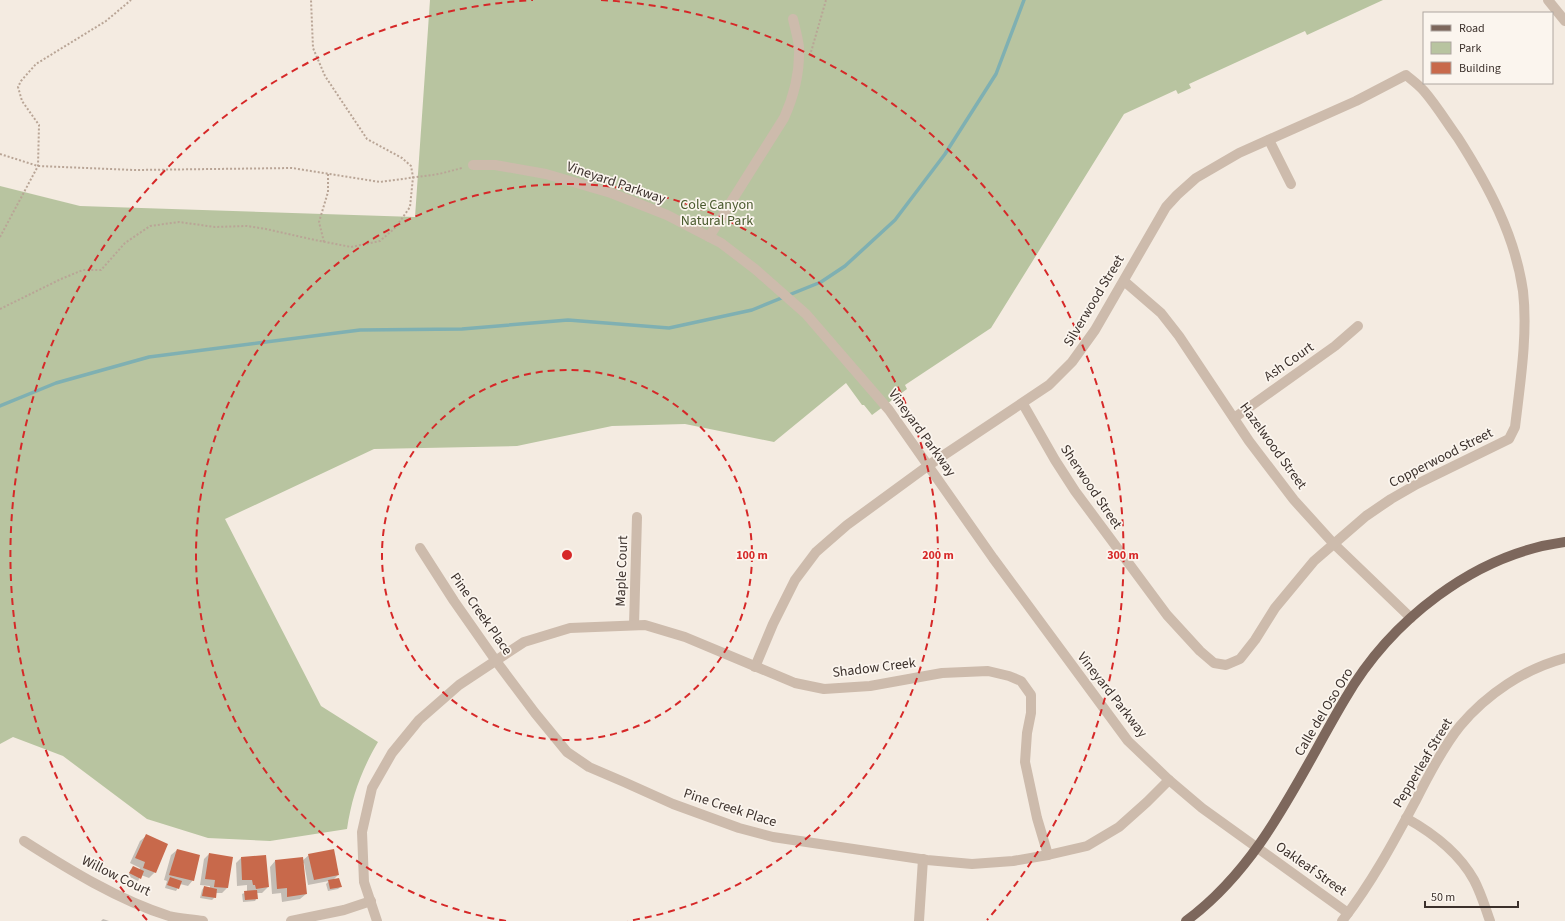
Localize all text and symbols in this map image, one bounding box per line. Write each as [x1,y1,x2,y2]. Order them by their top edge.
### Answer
legend [1423,12,1553,84]
text: Road [1459,20,1485,37]
text: Park [1459,40,1481,57]
text: Building [1459,60,1501,77]
street label: Vineyard Parkway [564,157,669,209]
park label: Cole Canyon Natural Park [680,195,754,231]
street label: Silverwood Street [1059,251,1129,351]
street label: Ash Court [1260,337,1318,387]
street label: Vineyard Parkway [883,385,961,481]
street label: Hazelwood Street [1235,398,1312,494]
street label: Copperwood Street [1386,423,1497,493]
street label: Sherwood Street [1055,441,1127,533]
street label: Maple Court [611,535,633,607]
text: 100 m [736,547,768,564]
text: 200 m [922,547,954,564]
text: 300 m [1107,547,1139,564]
centre of rings [560,548,574,562]
street label: Pine Creek Place [445,569,517,659]
street label: Vineyard Parkway [1072,648,1152,742]
street label: Shadow Creek [831,653,917,683]
street label: Calle del Oso Oro [1290,664,1358,760]
street label: Pepperleaf Street [1388,714,1458,812]
street label: Pine Creek Place [681,784,779,832]
street label: Oakleaf Street [1271,837,1351,901]
street label: Willow Court [78,851,154,901]
scale bar [1425,883,1518,909]
text: 50 m [1431,889,1455,906]

